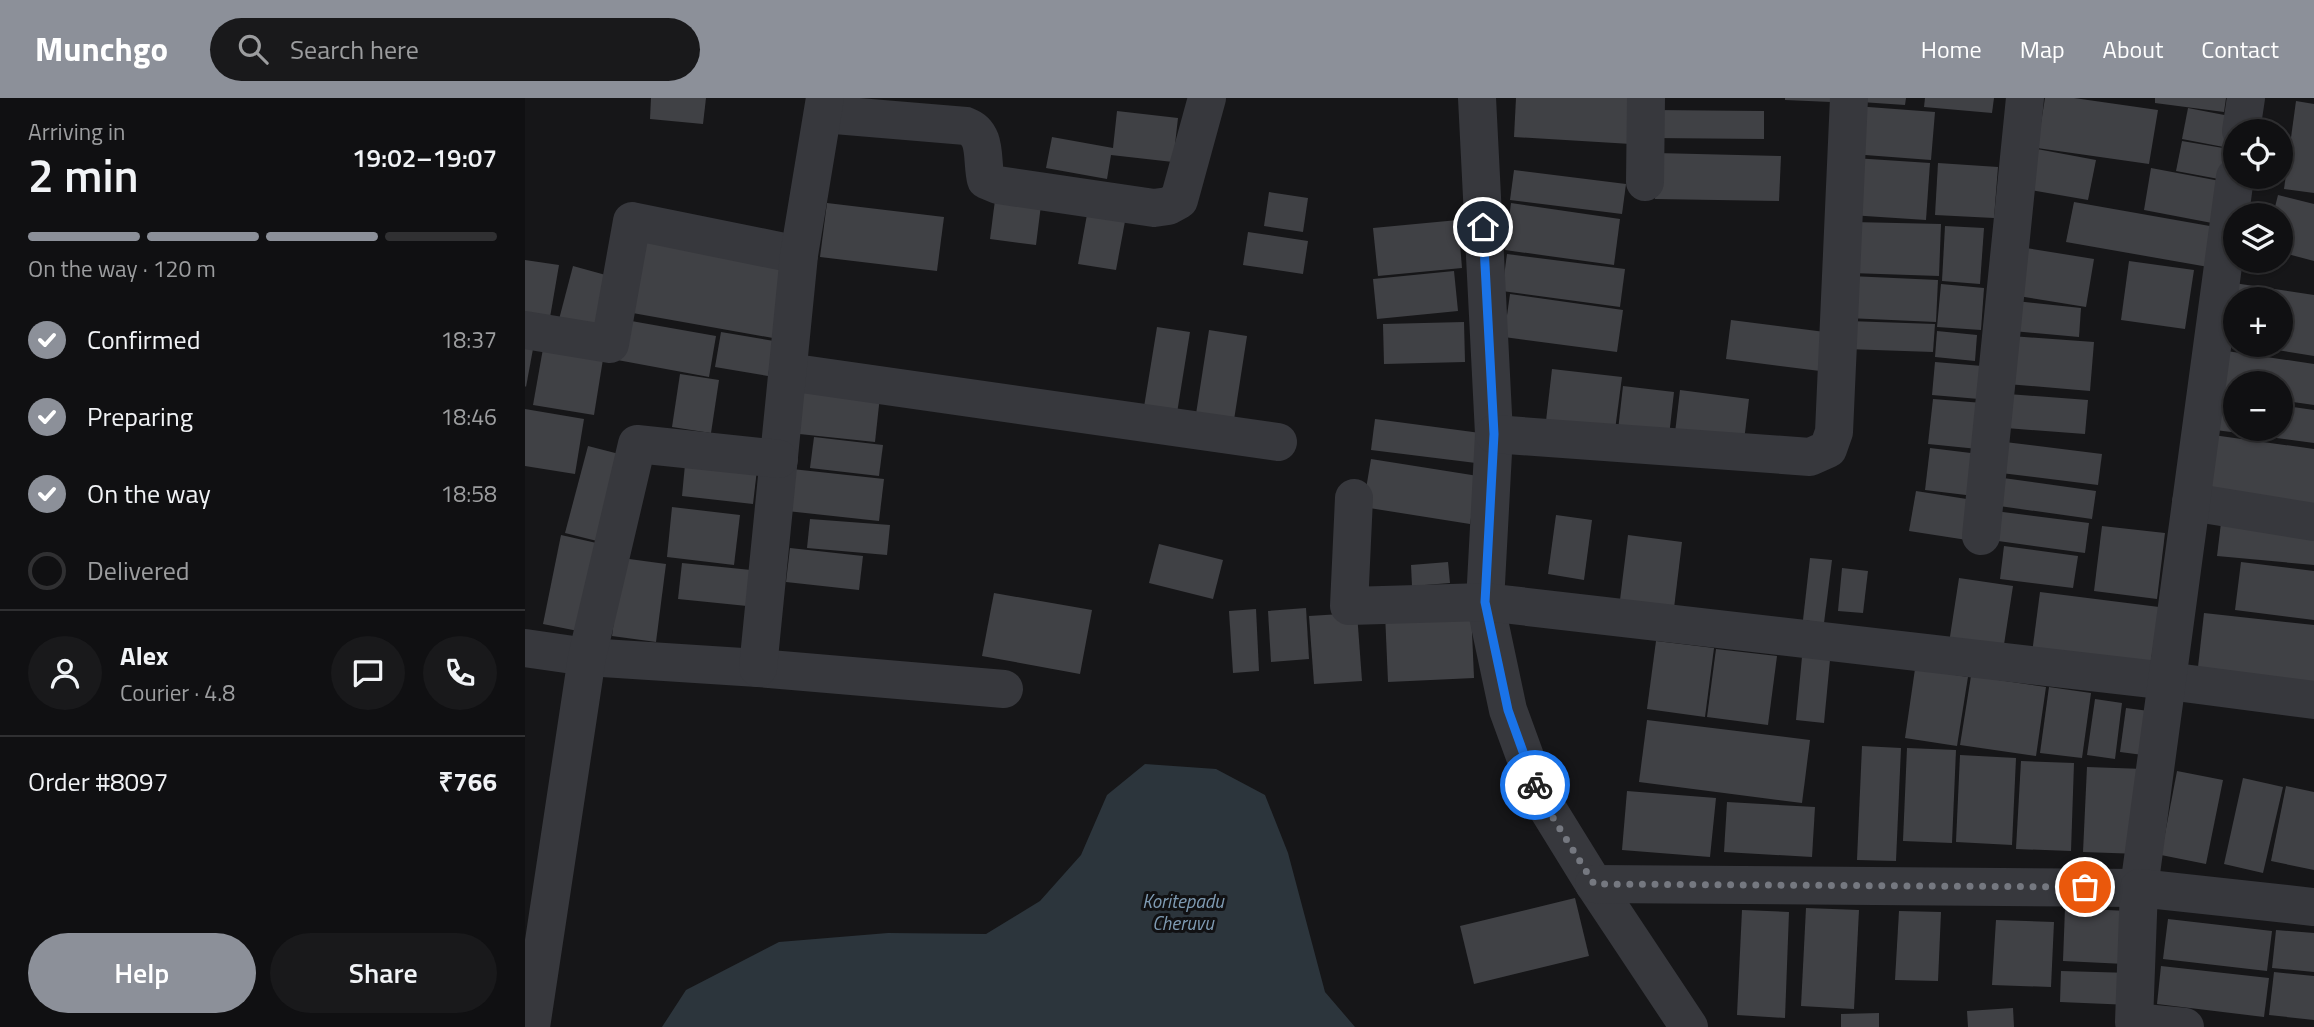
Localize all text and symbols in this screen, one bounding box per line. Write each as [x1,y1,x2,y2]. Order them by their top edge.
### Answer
search box [210,18,700,81]
text: Munchgo [35,24,168,74]
icon: search [234,30,272,68]
text: Search here [290,30,419,69]
text: Home [1921,31,1982,67]
text: Map [2020,31,2065,67]
text: About [2103,31,2163,67]
text: Contact [2201,31,2279,67]
text: Arriving in [28,114,125,149]
map controls [2223,119,2293,441]
button: locate [2223,119,2293,189]
text: 19:02–19:07 [352,138,497,177]
text: 2 min [28,140,139,210]
pin [1453,197,1513,257]
button: layers [2223,203,2293,273]
icon: home [1464,208,1502,246]
text: On the way · 120 m [28,251,216,286]
button: + [2223,287,2293,357]
text: Confirmed [87,320,201,359]
icon: check [28,321,66,359]
text: 18:37 [440,322,497,357]
button: − [2223,371,2293,441]
text: Preparing [87,397,193,436]
icon: check [28,398,66,436]
text: 18:46 [440,399,497,434]
text: On the way [87,474,211,513]
icon: check [28,475,66,513]
text: 18:58 [440,476,497,511]
text: Delivered [87,551,190,590]
button: person [28,636,102,710]
text: Alex [120,636,168,675]
button: chat [331,636,405,710]
button: phone [423,636,497,710]
text: Courier · 4.8 [120,675,235,710]
courier [1500,750,1570,820]
text: Order #8097 [28,762,168,801]
text: ₹766 [438,762,497,801]
icon: bike [1516,766,1554,804]
pin [2055,857,2115,917]
icon: bag [2066,868,2104,906]
water label: Koritepadu Cheruvu [1142,886,1225,937]
button: Help [28,933,256,1013]
button: Share [270,933,497,1013]

